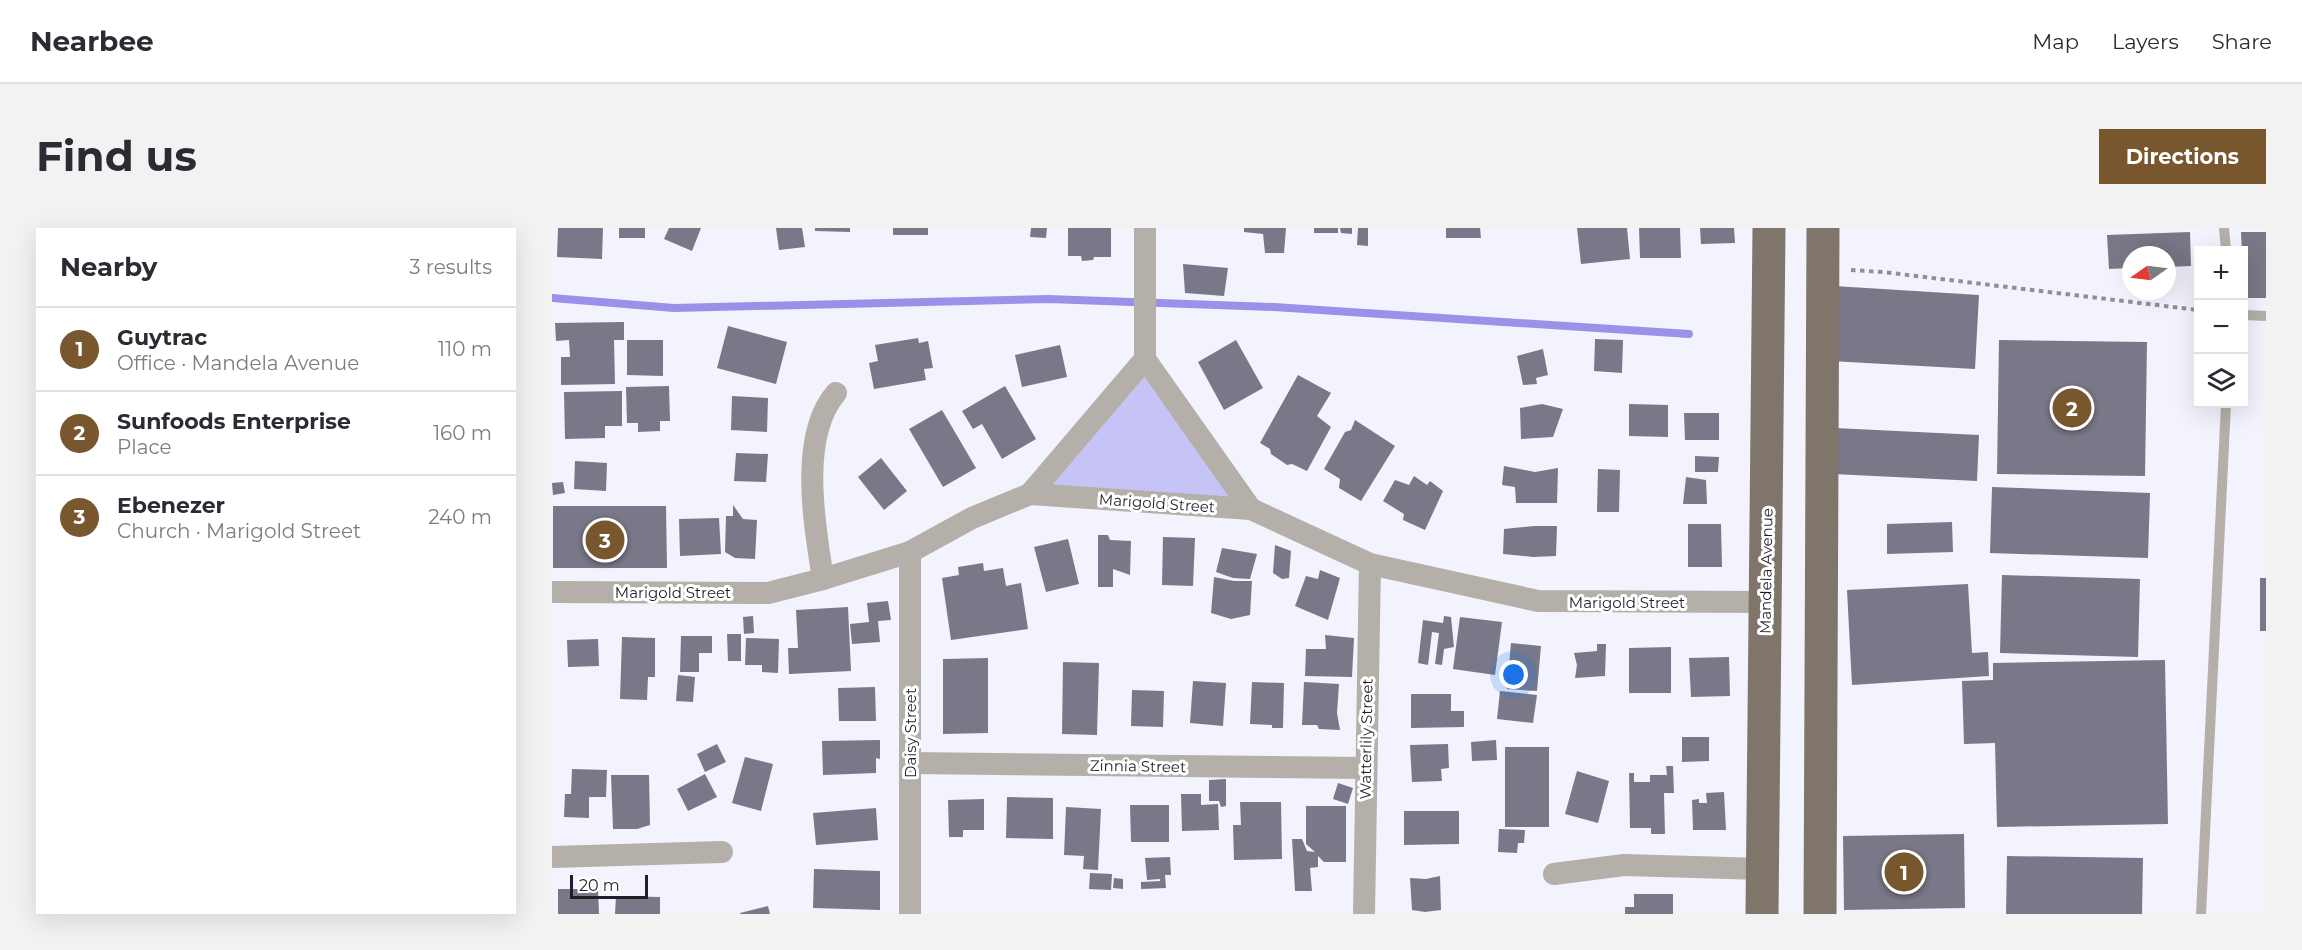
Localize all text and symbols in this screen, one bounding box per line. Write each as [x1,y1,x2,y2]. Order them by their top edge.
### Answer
text: Nearbee [30,24,154,58]
text: Map [2032,29,2079,54]
text: Layers [2112,29,2179,54]
text: Share [2212,29,2272,54]
button: Directions [2099,129,2266,184]
text: Find us [36,130,197,182]
north arrow [2122,246,2176,300]
map controls [2194,246,2248,408]
button: + [2194,246,2248,300]
text: Nearby [60,251,157,283]
text: 3 results [409,255,492,279]
button: − [2194,300,2248,354]
text: Guytrac [117,324,207,351]
text: 1 [76,337,83,361]
text: 110 m [438,337,492,361]
text: Office · Mandela Avenue [117,351,359,375]
button: layers [2194,354,2248,408]
pin: 2 [2052,386,2092,430]
text: Sunfoods Enterprise [117,408,351,435]
text: 2 [74,421,85,445]
text: 160 m [433,421,492,445]
text: Place [117,435,172,459]
street label: Marigold Street [1098,489,1216,517]
text: Ebenezer [117,492,225,519]
text: 3 [74,505,85,529]
text: 240 m [428,505,492,529]
street label: Mandela Avenue [1755,508,1777,634]
pin: 3 [586,518,624,562]
text: Church · Marigold Street [117,519,361,543]
street label: Marigold Street [615,583,731,602]
street label: Marigold Street [1569,593,1685,612]
your location [1499,660,1528,689]
street label: Watterlily Street [1355,678,1377,800]
street label: Daisy Street [901,688,920,778]
street label: Zinnia Street [1090,756,1186,776]
pin: 1 [1884,850,1924,894]
scale bar [570,872,648,900]
text: 20 m [579,876,620,895]

